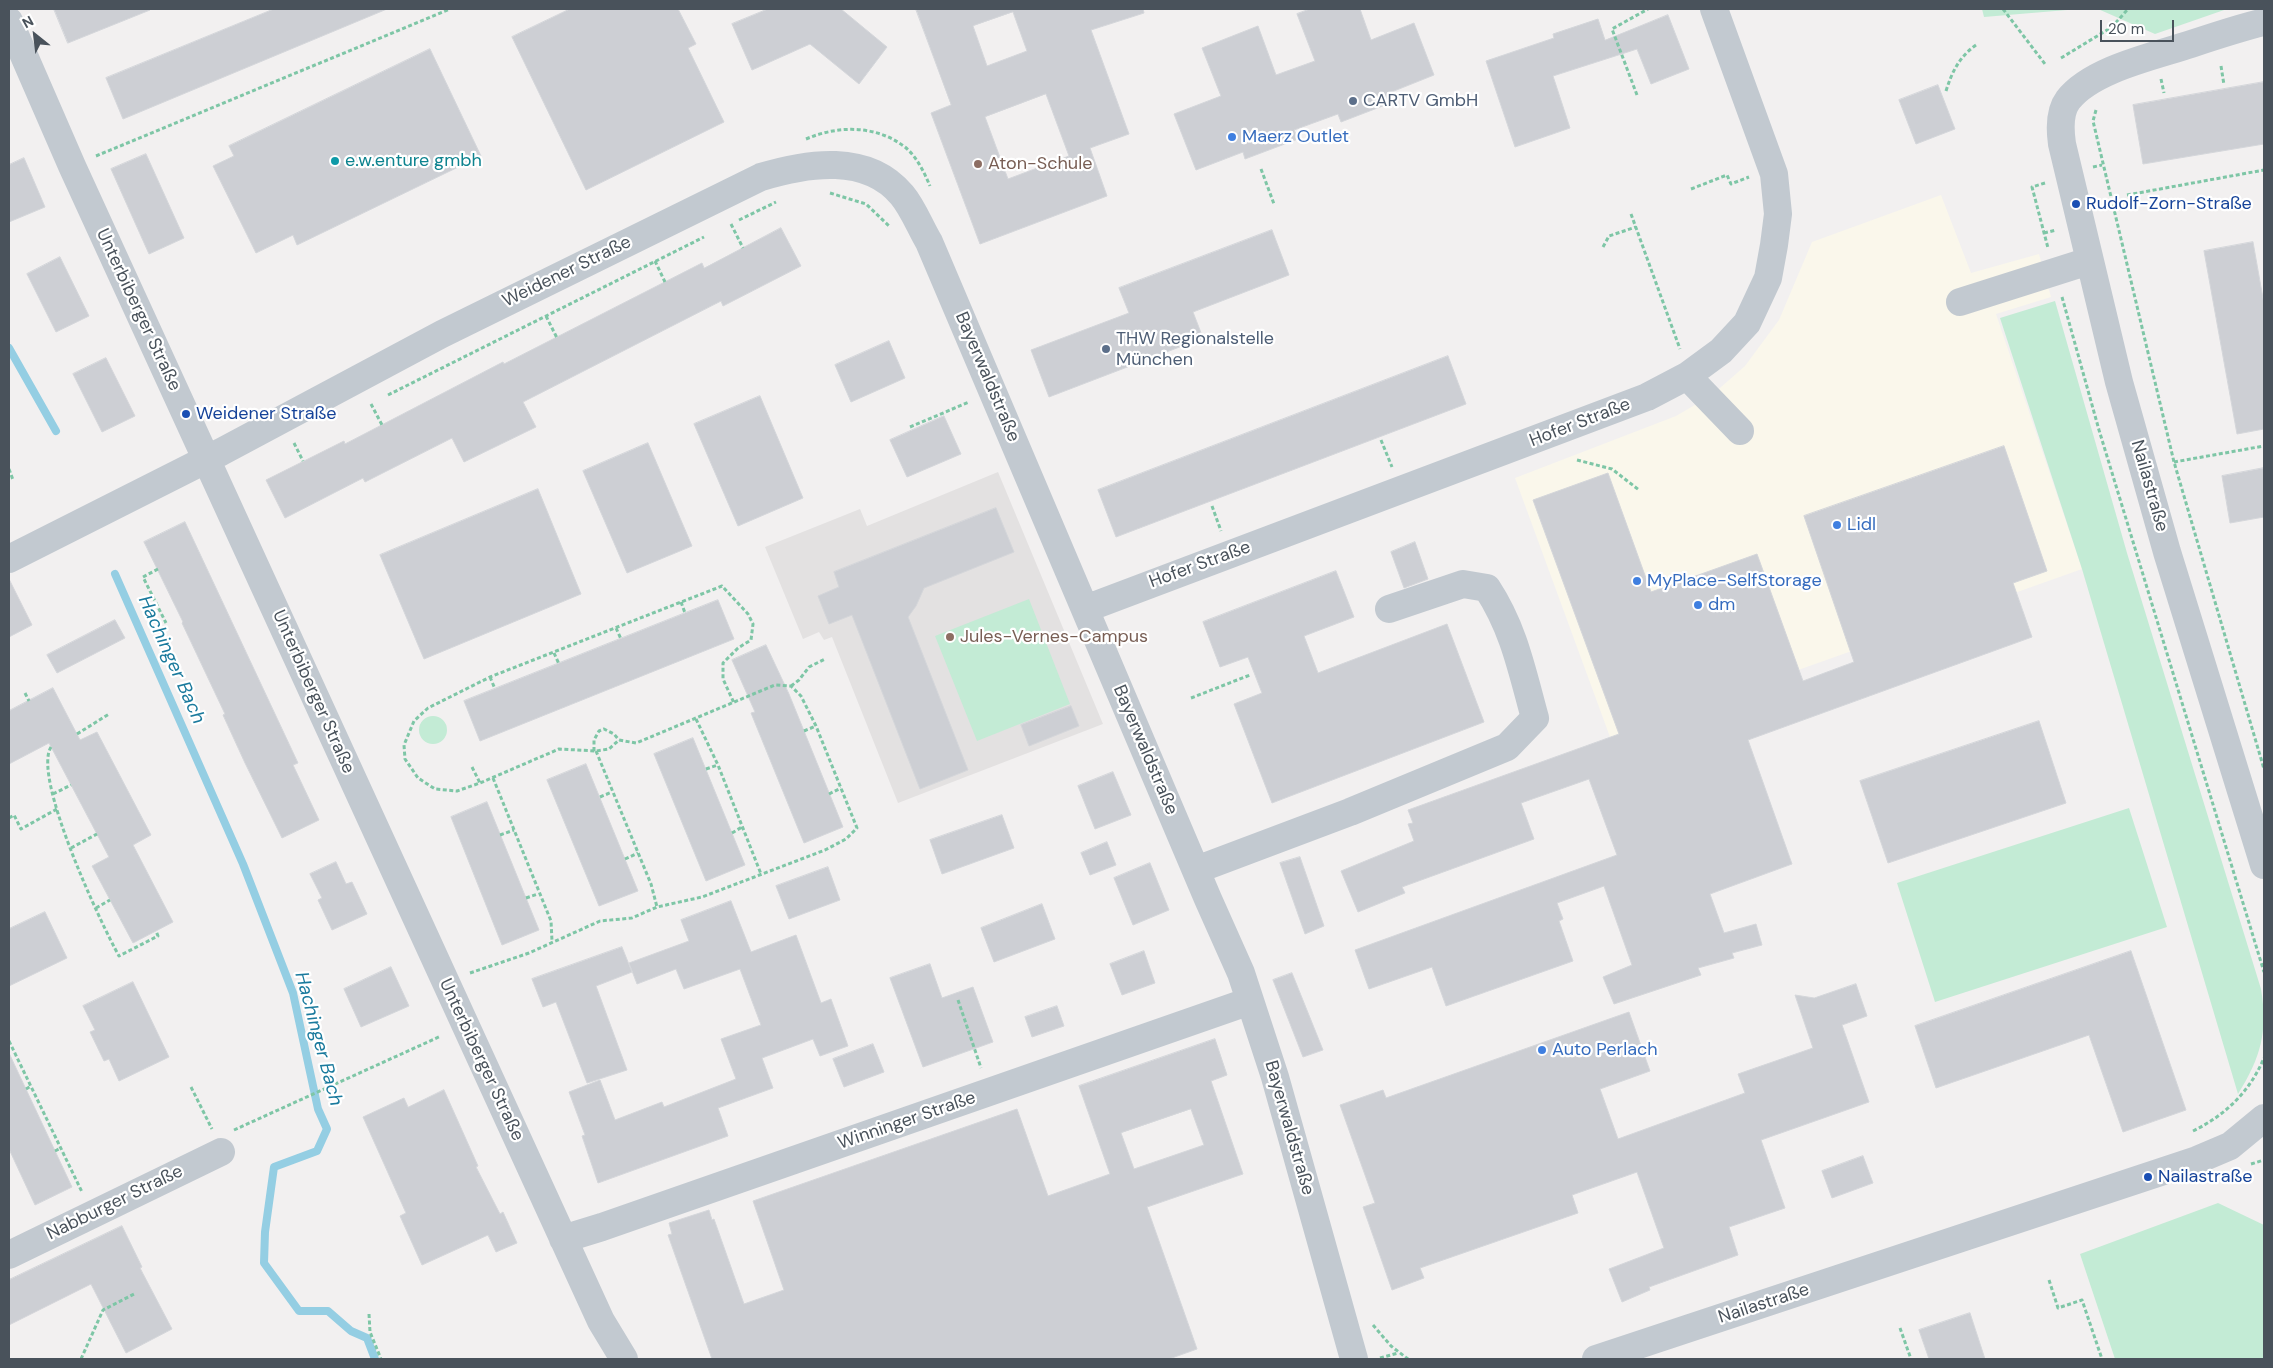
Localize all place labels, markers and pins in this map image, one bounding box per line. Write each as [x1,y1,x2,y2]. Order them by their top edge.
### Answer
place label: CARTV GmbH [1363,90,1478,112]
marker: CARTV GmbH [1347,95,1359,107]
place label: Maerz Outlet [1242,126,1349,148]
marker: Maerz Outlet [1226,131,1238,143]
place label: e.w.enture gmbh [345,150,482,172]
place label: Aton-Schule [988,153,1092,175]
marker: e.w.enture gmbh [329,155,341,167]
marker: Aton-Schule [972,158,984,170]
place label: Rudolf-Zorn-Straße [2086,193,2252,215]
marker: Rudolf-Zorn-Straße [2070,198,2082,210]
place label: THW Regionalstelle München [1116,328,1274,370]
marker: THW Regionalstelle München [1100,343,1112,355]
place label: Weidener Straße [196,403,336,425]
marker: Weidener Straße [180,408,192,420]
place label: Lidl [1847,514,1876,536]
marker: Lidl [1831,519,1843,531]
place label: MyPlace-SelfStorage [1647,570,1822,592]
marker: MyPlace-SelfStorage [1631,575,1643,587]
place label: dm [1708,594,1735,616]
marker: dm [1692,599,1704,611]
place label: Jules-Vernes-Campus [960,626,1148,648]
marker: Jules-Vernes-Campus [944,631,956,643]
place label: Auto Perlach [1552,1039,1658,1061]
marker: Auto Perlach [1536,1044,1548,1056]
place label: Nailastraße [2158,1166,2252,1188]
marker: Nailastraße [2142,1171,2154,1183]

